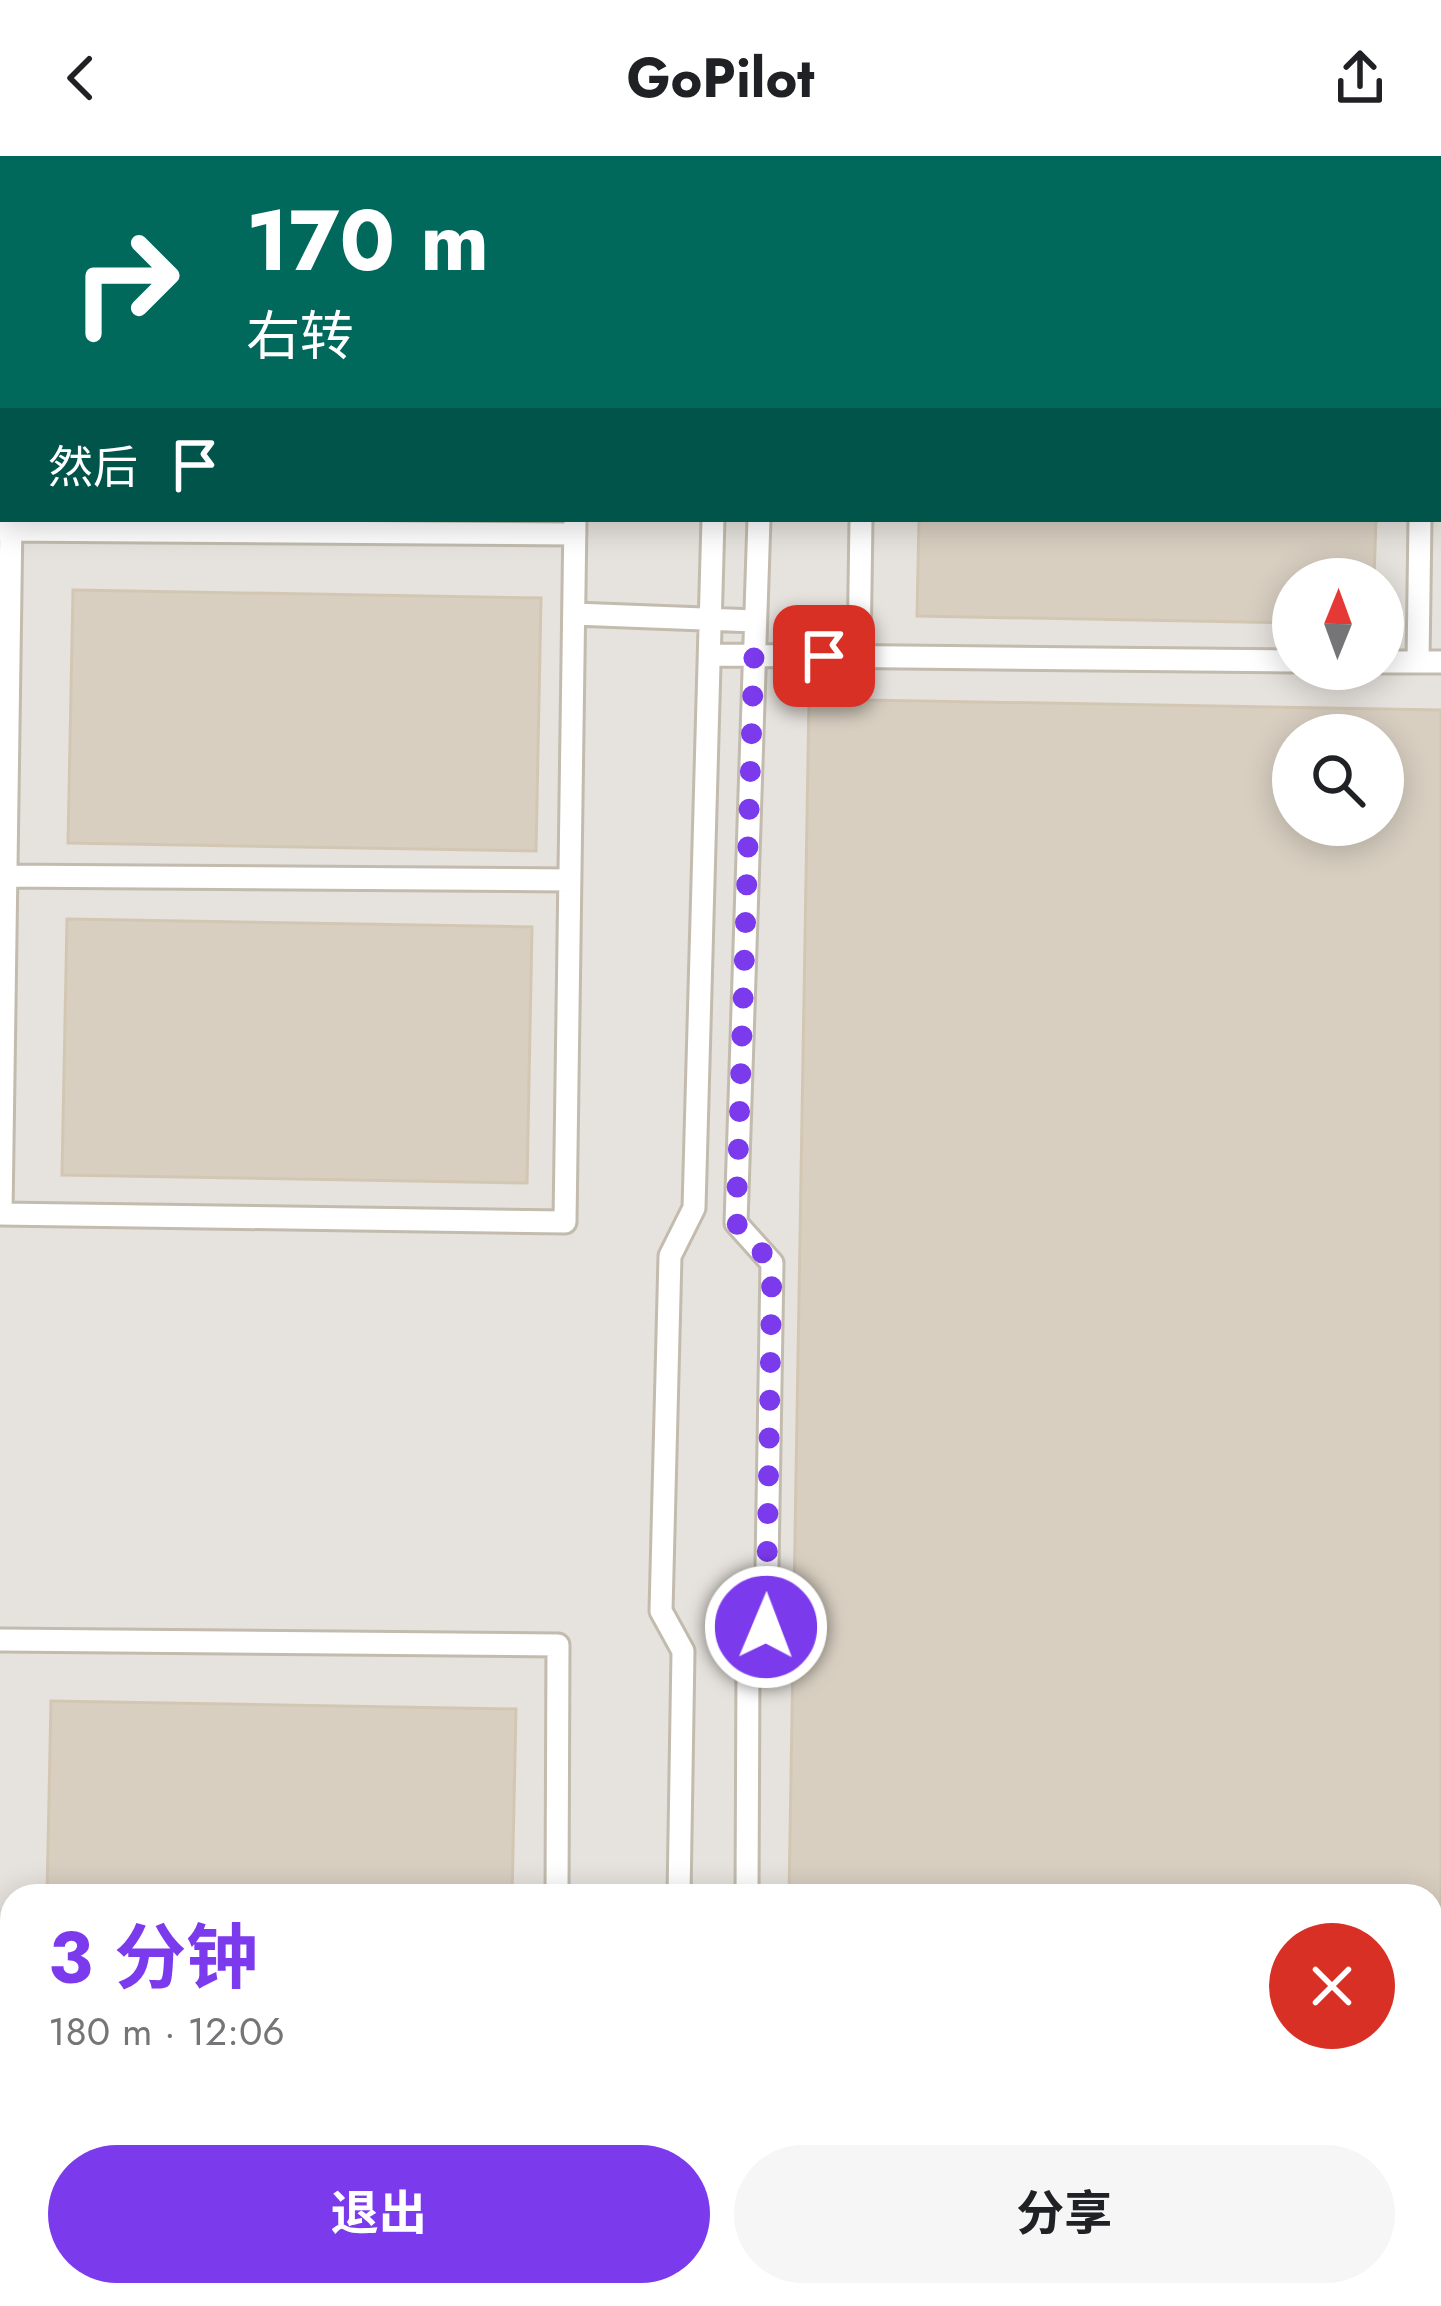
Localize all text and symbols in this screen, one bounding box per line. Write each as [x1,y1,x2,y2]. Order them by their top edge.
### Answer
text: GoPilot [627,39,814,117]
icon: back [48,45,114,111]
icon: share [1327,45,1393,111]
text: 170 m [246,180,489,302]
icon: right [48,204,204,360]
text: 右转 [246,297,354,375]
icon: arrive [162,432,228,498]
text: 然后 [48,435,138,500]
north arrow [1272,558,1404,690]
map controls [1272,558,1404,846]
pin [773,605,875,707]
icon: arrive [791,623,857,689]
button: search [1272,714,1404,846]
position arrow [703,1564,829,1690]
text: 3 分钟 [48,1906,258,2010]
button: close [1269,1923,1395,2049]
text: 180 m · 12:06 [48,2003,285,2060]
button: 退出 [48,2145,710,2283]
button: 分享 [734,2145,1395,2283]

